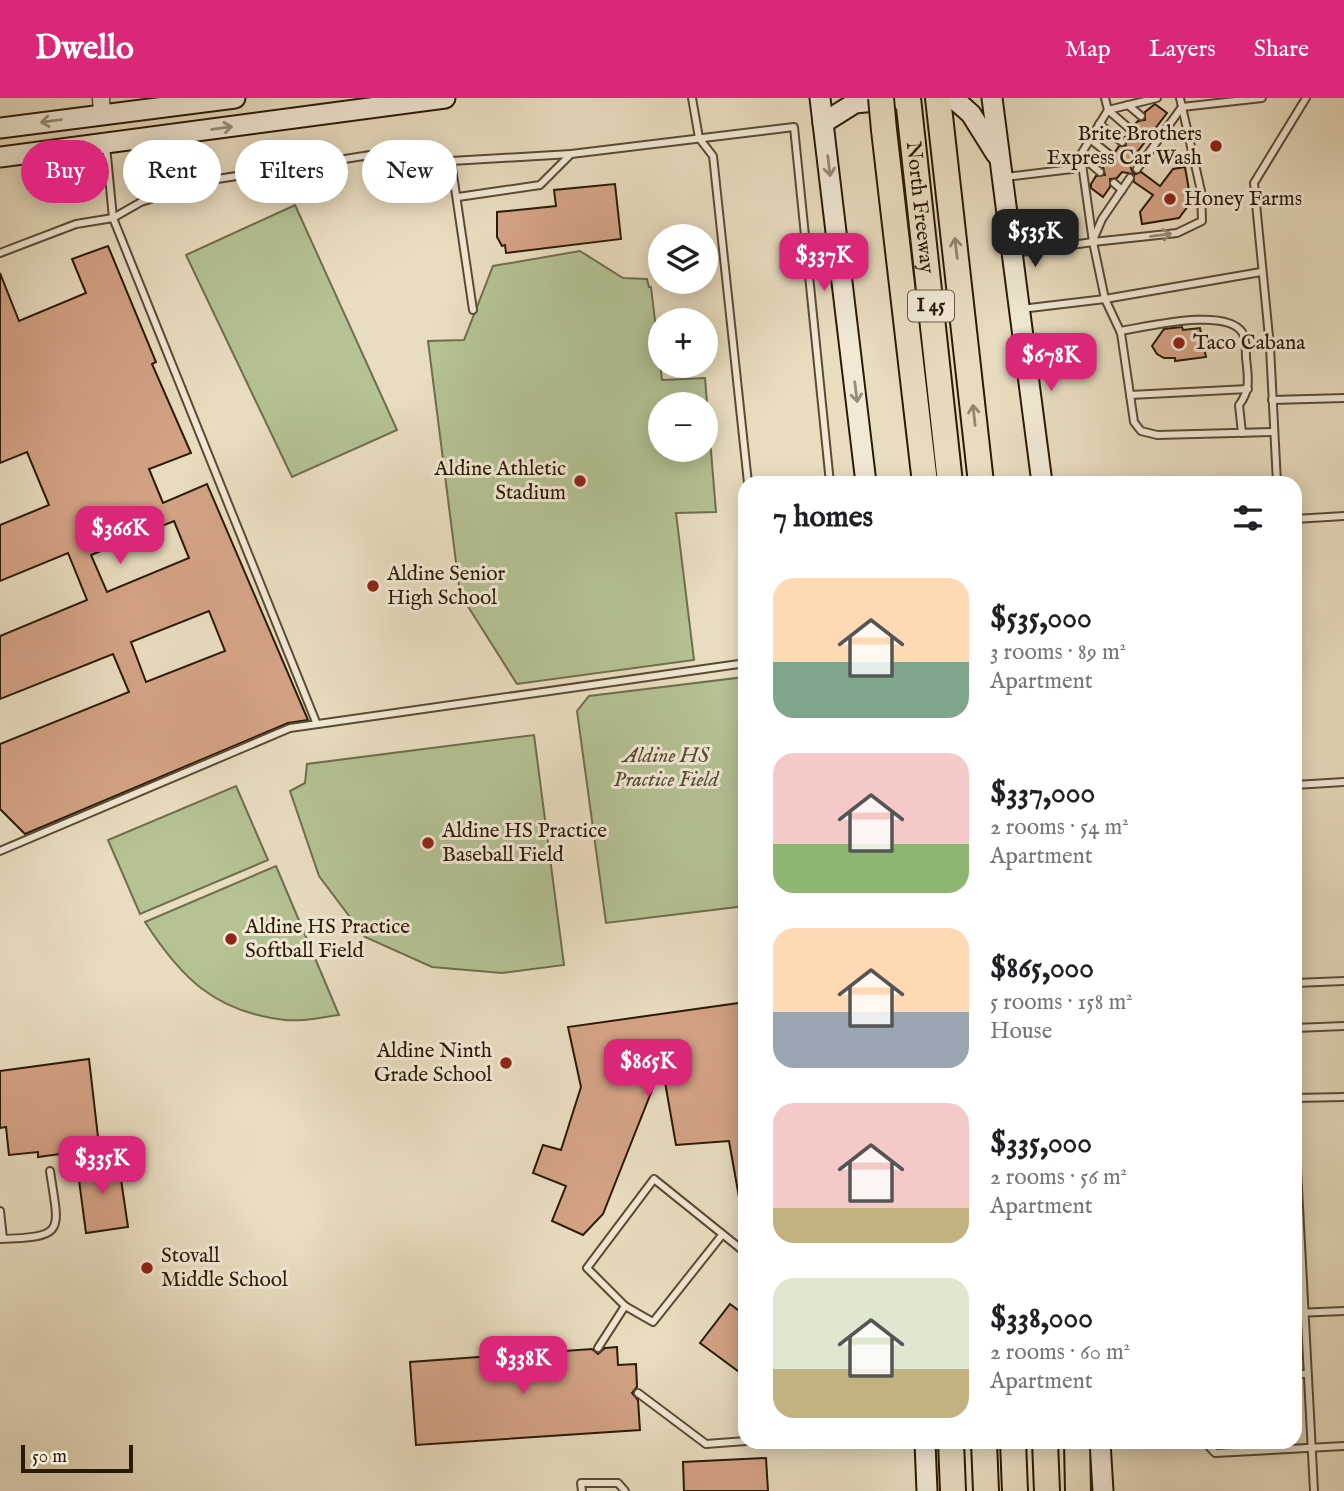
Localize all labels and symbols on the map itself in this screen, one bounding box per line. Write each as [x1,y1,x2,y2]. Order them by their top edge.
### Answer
one-way arrow [40,115,63,128]
place label: Brite Brothers Express Car Wash [1046,121,1202,172]
one-way arrow [210,122,232,135]
marker: Brite Brothers Express Car Wash [1208,138,1224,154]
street label: North Freeway [899,140,941,275]
one-way arrow [822,154,835,177]
place label: Honey Farms [1184,186,1302,213]
marker: Honey Farms [1162,191,1178,207]
pin: $535K [986,209,1084,269]
one-way arrow [1149,229,1172,242]
pin: $337K [775,234,873,293]
one-way arrow [949,237,962,260]
road number: I 45 [908,290,954,322]
place label: Taco Cabana [1193,330,1306,357]
pin: $678K [1002,334,1100,393]
marker: Taco Cabana [1171,335,1187,351]
one-way arrow [849,380,862,402]
one-way arrow [968,404,981,427]
place label: Aldine Athletic Stadium [433,456,566,507]
marker: Aldine Athletic Stadium [572,473,588,489]
pin: $366K [71,506,169,566]
place label: Aldine Senior High School [386,561,505,612]
marker: Aldine Senior High School [365,578,381,594]
park label: Aldine HS Practice Field [614,743,721,794]
place label: Aldine HS Practice Baseball Field [441,818,607,869]
marker: Aldine HS Practice Baseball Field [420,835,436,851]
place label: Aldine HS Practice Softball Field [244,914,410,965]
marker: Aldine HS Practice Softball Field [223,931,239,947]
place label: Aldine Ninth Grade School [374,1038,492,1089]
pin: $865K [599,1040,697,1099]
marker: Aldine Ninth Grade School [498,1055,514,1071]
pin: $335K [53,1136,151,1196]
place label: Stovall Middle School [161,1243,288,1294]
marker: Stovall Middle School [139,1260,155,1276]
pin: $338K [474,1336,572,1396]
scale bar [21,1442,133,1474]

